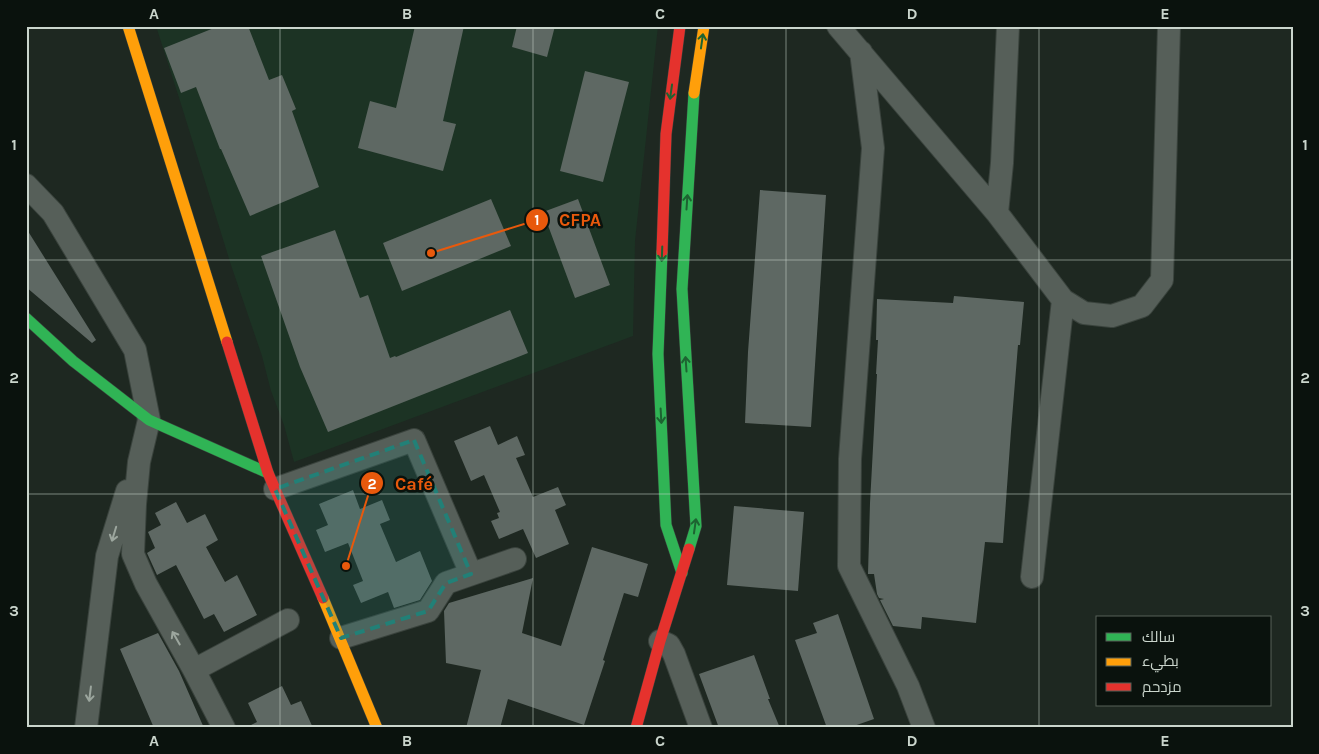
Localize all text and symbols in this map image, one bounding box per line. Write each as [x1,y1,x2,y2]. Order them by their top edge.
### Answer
text: A [149,4,159,23]
text: B [402,4,412,23]
text: C [655,4,665,23]
text: D [907,4,918,23]
text: E [1160,4,1170,23]
one-way arrow [697,33,707,49]
one-way arrow [666,84,676,100]
text: 1 [11,135,17,154]
text: 1 [1302,135,1308,154]
one-way arrow [683,195,692,211]
callout: CFPA [524,203,611,236]
text: CFPA [559,209,601,231]
text: 1 [534,211,540,229]
one-way arrow [657,246,666,262]
one-way arrow [682,357,691,373]
text: 2 [9,368,19,387]
text: 2 [1300,368,1310,387]
one-way arrow [657,408,666,424]
callout: Café [360,467,443,500]
text: Café [395,473,433,495]
text: 2 [367,475,377,493]
one-way arrow [690,519,700,535]
one-way arrow [109,526,118,541]
text: 3 [9,601,19,620]
text: 3 [1300,601,1310,620]
legend [1096,616,1272,706]
text: سالك [1142,628,1175,646]
one-way arrow [171,632,181,646]
text: بطيء [1142,652,1179,673]
text: مزدحم [1142,678,1182,697]
one-way arrow [85,686,95,702]
text: A [149,731,159,750]
text: B [402,731,412,750]
text: C [655,731,665,750]
text: D [907,731,918,750]
text: E [1160,731,1170,750]

